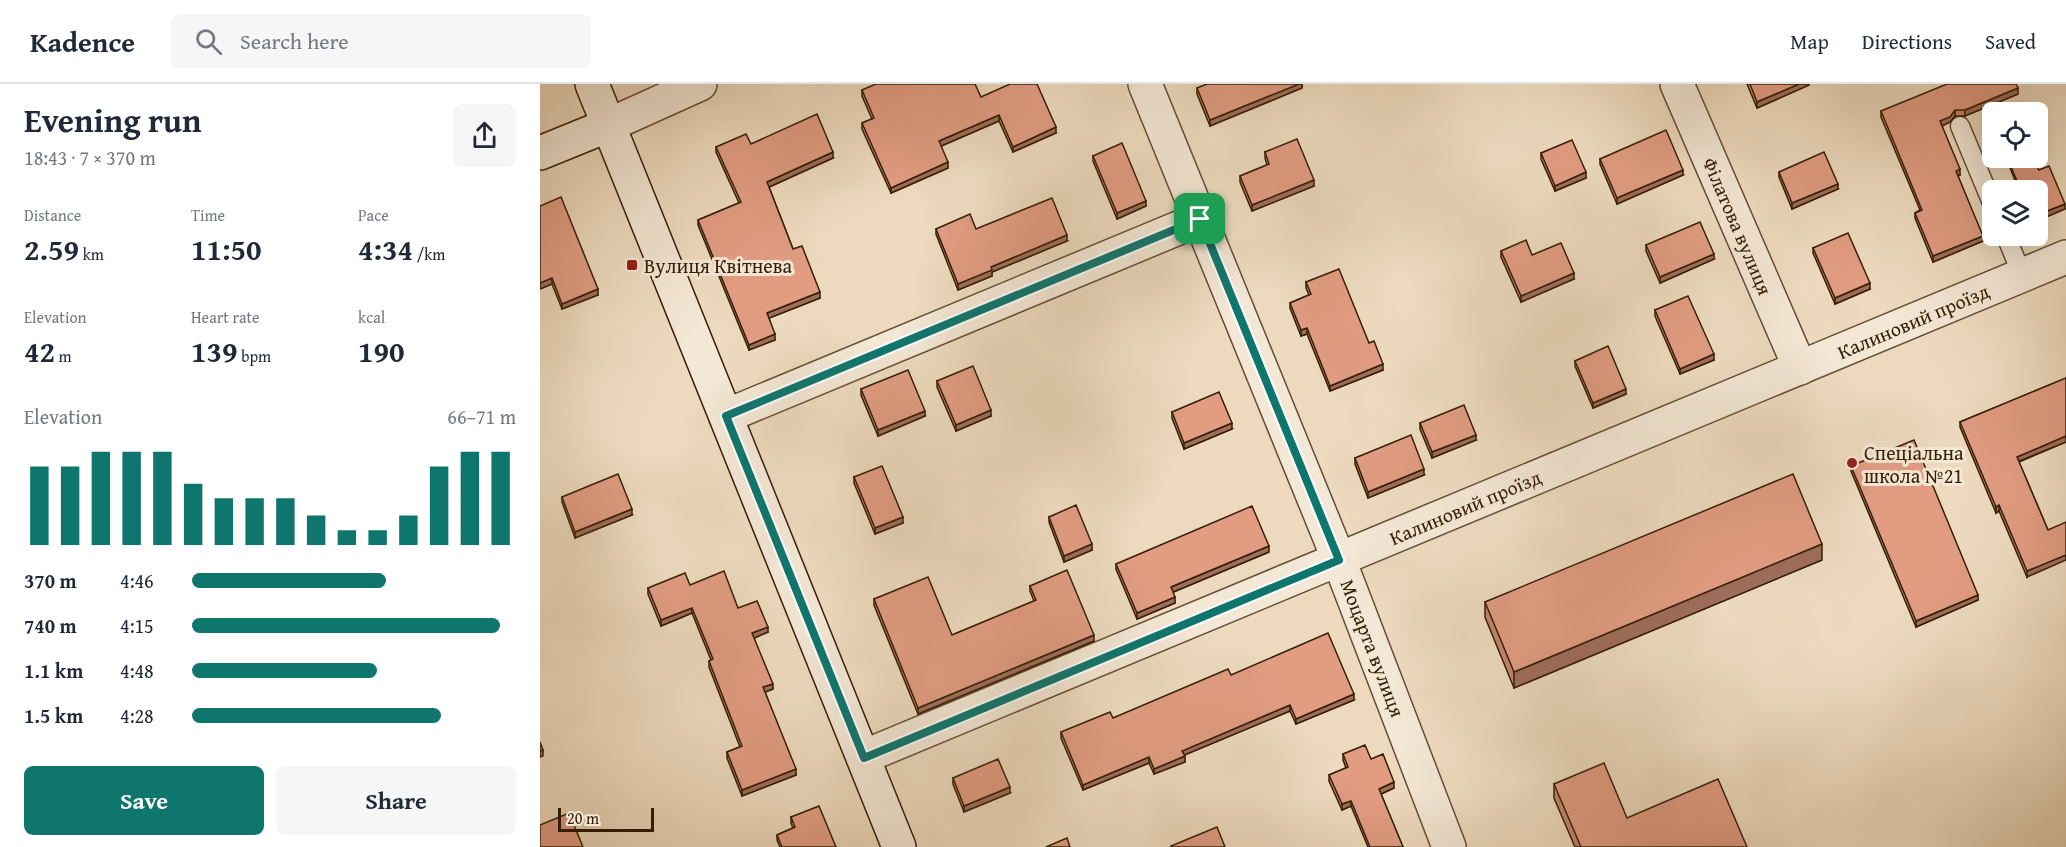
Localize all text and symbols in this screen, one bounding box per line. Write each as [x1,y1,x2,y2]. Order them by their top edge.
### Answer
search box [171,14,591,68]
text: Kadence [30,21,135,62]
icon: search [192,25,225,58]
text: Search here [240,25,349,57]
text: Map [1790,26,1829,57]
text: Directions [1862,26,1952,57]
text: Saved [1985,26,2036,57]
text: Evening run [24,96,201,144]
map controls [1982,102,2048,246]
button: locate [1982,102,2048,168]
button: share [453,104,516,167]
text: 18:43 · 7 × 370 m [24,143,156,172]
street label: Філатова вулиця [1696,153,1780,299]
button: layers [1982,180,2048,246]
pin [1174,193,1225,244]
icon: arrive [1183,202,1216,235]
text: Distance [24,203,81,227]
text: Time [191,203,225,227]
text: Pace [358,203,389,227]
text: 2.59 [24,227,79,271]
text: 11:50 [191,227,262,271]
text: 4:34 [358,227,413,271]
text: km [79,242,104,266]
text: /km [413,242,445,266]
place label: Вулиця Квітнева [644,251,792,280]
marker: Вулиця Квітнева [625,258,639,272]
street label: Калиновий проїзд [1833,276,1994,366]
text: Elevation [24,305,87,329]
text: Heart rate [191,305,260,329]
text: kcal [358,305,385,329]
text: 42 [24,329,55,373]
text: 139 [191,329,238,373]
text: 190 [358,329,405,373]
text: m [55,344,72,368]
text: bpm [238,344,271,368]
text: Elevation [24,402,102,431]
text: 66–71 m [447,402,516,431]
place label: Спеціальна школа №21 [1864,438,1964,490]
marker: Спеціальна школа №21 [1845,456,1859,470]
street label: Калиновий проїзд [1385,462,1546,552]
text: 370 m [24,566,77,595]
text: 4:46 [120,566,154,595]
street label: Моцарта вулиця [1333,575,1413,721]
text: 740 m [24,611,77,640]
text: 4:15 [120,611,154,640]
text: 1.1 km [24,656,83,685]
text: 4:48 [120,656,154,685]
text: 1.5 km [24,701,83,730]
text: 4:28 [120,701,154,730]
button: Save [24,766,264,835]
button: Share [276,766,516,835]
scale bar [558,805,654,832]
text: 20 m [567,806,599,830]

